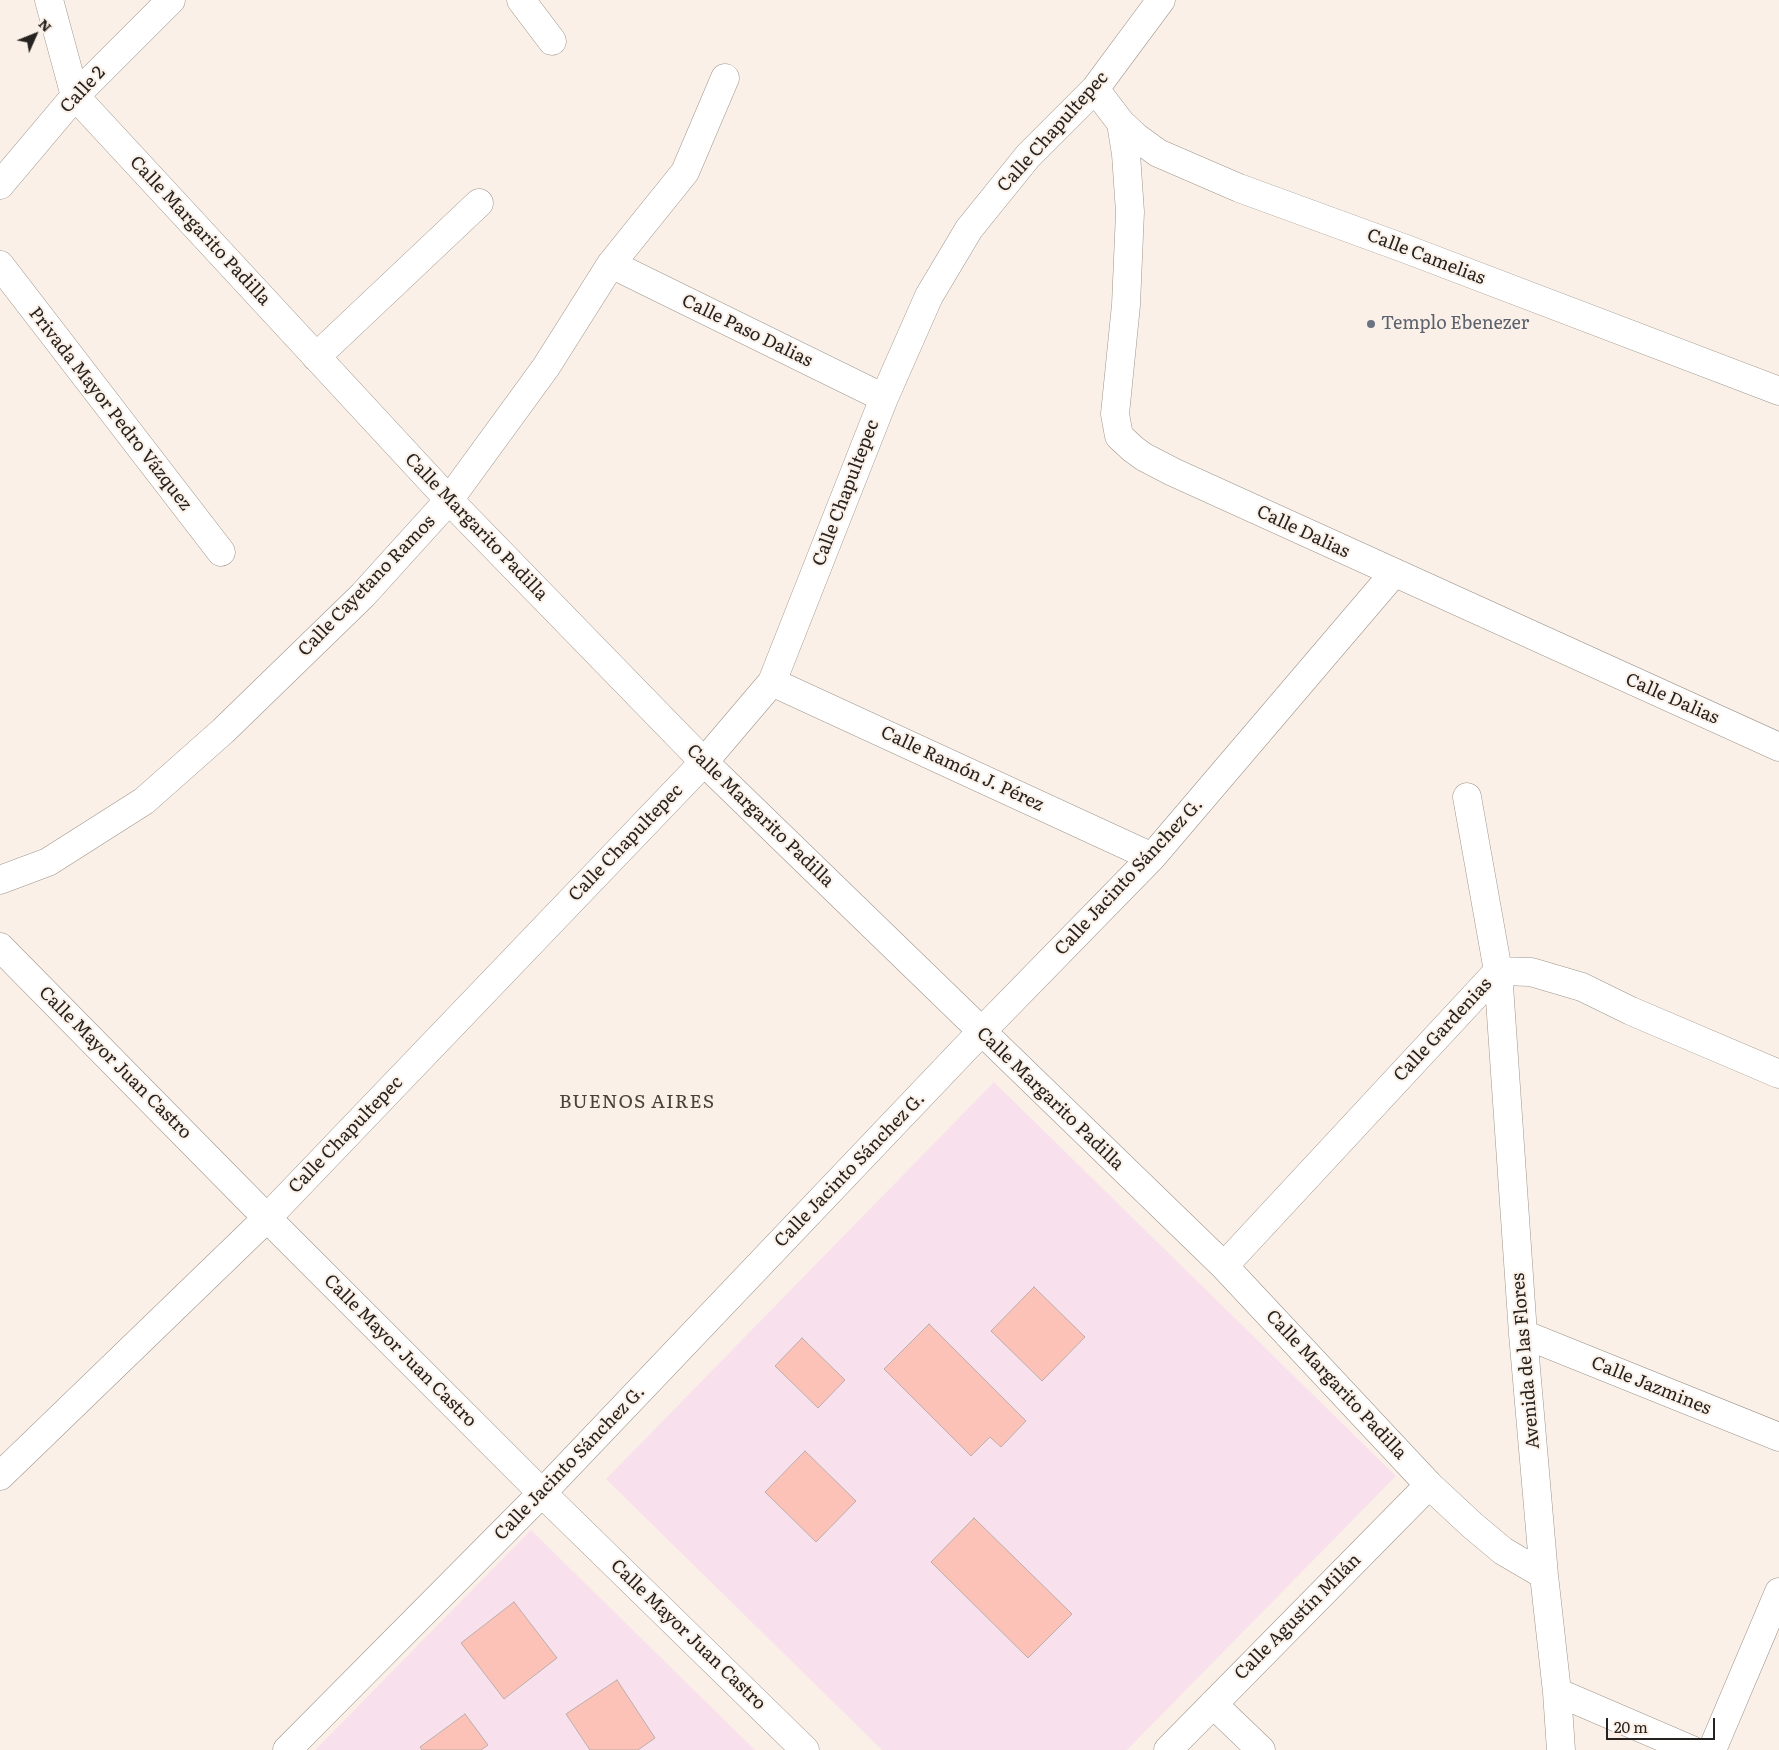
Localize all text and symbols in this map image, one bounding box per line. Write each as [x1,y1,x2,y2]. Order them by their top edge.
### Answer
north arrow [10,10,60,60]
text: N [35,13,57,36]
street label: Calle 2 [56,62,110,118]
street label: Calle Chapultepec [993,67,1113,197]
street label: Calle Margarito Padilla [125,152,275,310]
street label: Calle Camelias [1364,225,1488,289]
street label: Calle Paso Dalias [678,290,816,372]
street label: Privada Mayor Pedro Vázquez [24,303,196,515]
place label: Templo Ebenezer [1381,313,1529,335]
marker: Templo Ebenezer [1365,318,1377,330]
street label: Calle Chapultepec [808,417,884,569]
street label: Calle Margarito Padilla [400,449,552,605]
street label: Calle Dalias [1253,501,1353,563]
street label: Calle Cayetano Ramos [294,511,440,661]
street label: Calle Dalias [1622,669,1722,729]
street label: Calle Ramón J. Pérez [877,722,1047,816]
street label: Calle Margarito Padilla [682,740,838,892]
street label: Calle Chapultepec [564,780,688,906]
street label: Calle Jacinto Sánchez G. [1050,794,1208,960]
street label: Calle Gardenias [1389,974,1497,1086]
street label: Calle Mayor Juan Castro [34,982,196,1144]
street label: Calle Margarito Padilla [972,1023,1128,1175]
street label: Calle Chapultepec [284,1072,408,1198]
street label: Calle Jacinto Sánchez G. [770,1088,930,1252]
district label: BUENOS AIRES [557,1091,717,1113]
street label: Calle Mayor Juan Castro [319,1270,481,1432]
street label: Avenida de las Flores [1508,1272,1544,1450]
street label: Calle Margarito Padilla [1261,1306,1411,1464]
street label: Calle Jazmines [1588,1352,1714,1420]
street label: Calle Jacinto Sánchez G. [490,1381,650,1545]
street label: Calle Agustín Milán [1230,1549,1366,1685]
street label: Calle Mayor Juan Castro [606,1555,770,1715]
scale bar [1609,1708,1718,1740]
text: 20 m [1614,1715,1648,1738]

